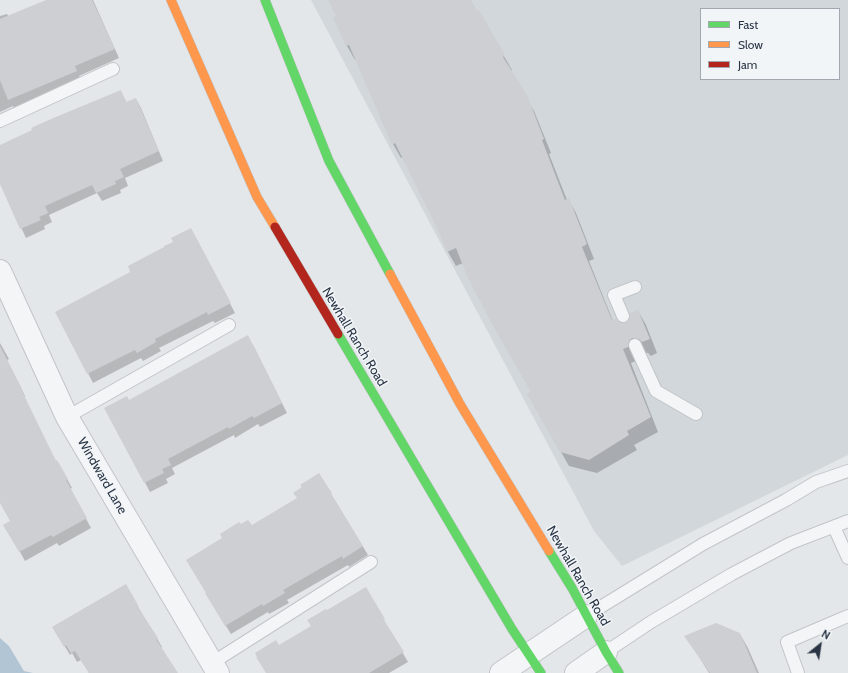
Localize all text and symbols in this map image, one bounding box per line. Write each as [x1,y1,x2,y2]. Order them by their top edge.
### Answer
legend [700,8,840,80]
text: Fast [738,17,758,32]
text: Slow [738,37,763,52]
text: Jam [738,57,757,72]
street label: Newhall Ranch Road [318,285,390,389]
street label: Windward Lane [74,435,130,517]
street label: Newhall Ranch Road [543,523,613,629]
north arrow [800,625,840,665]
text: N [819,627,833,643]

